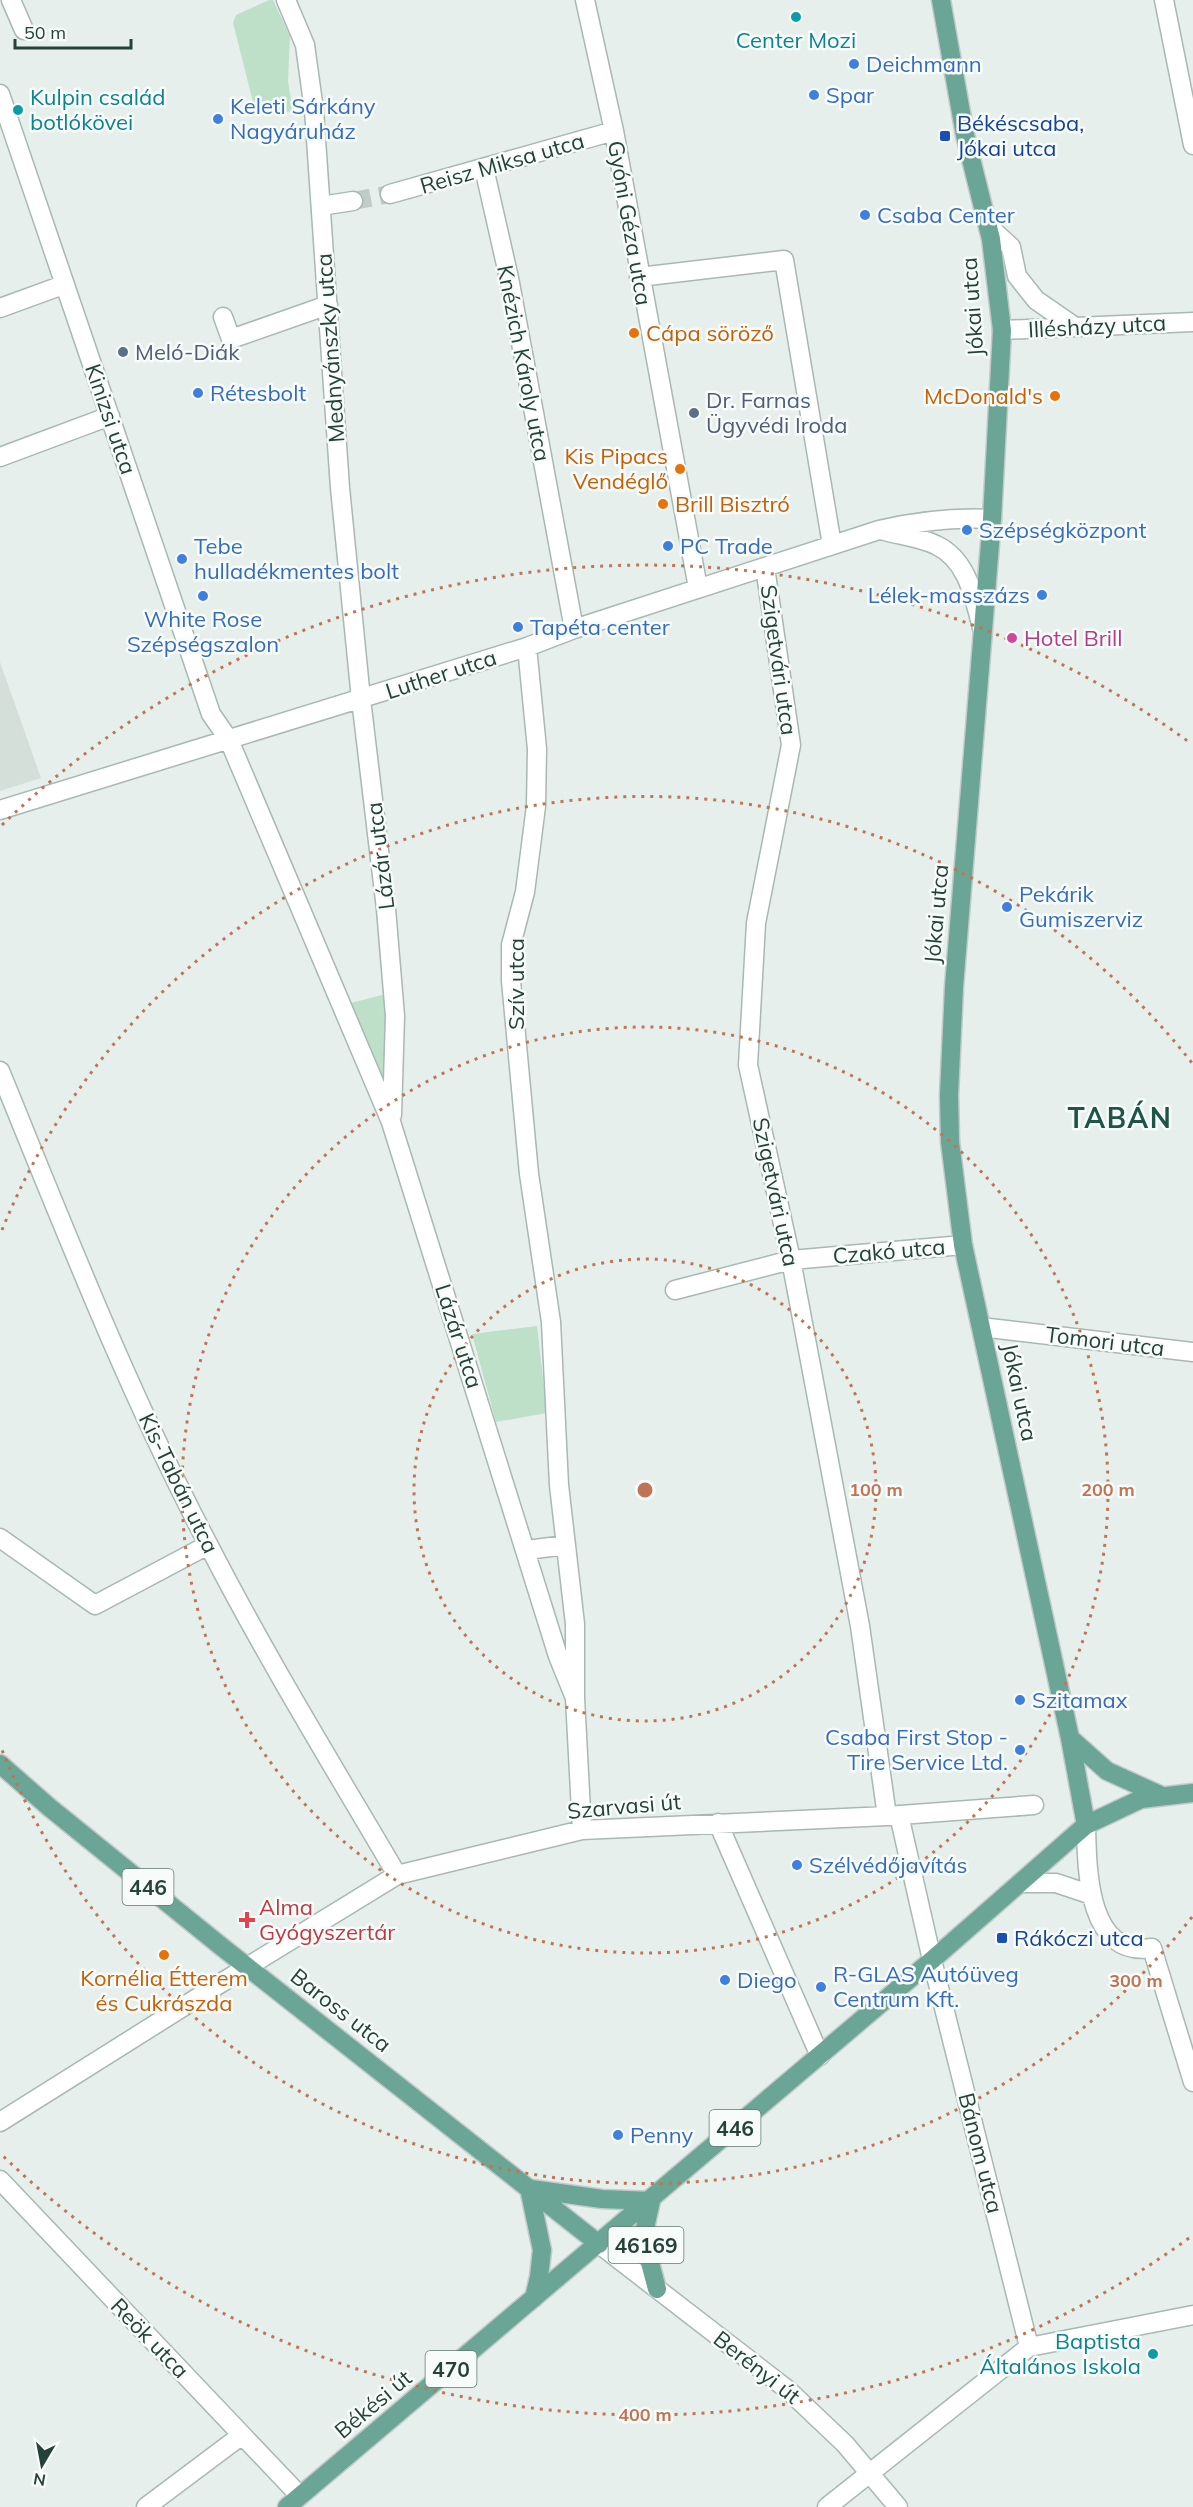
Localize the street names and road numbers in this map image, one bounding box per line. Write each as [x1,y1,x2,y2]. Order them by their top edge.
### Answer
street label: Reisz Miksa utca [417,126,587,200]
street label: Gyóni Géza utca [602,139,658,307]
street label: Mednyánszky utca [309,253,351,443]
street label: Jókai utca [955,256,989,358]
street label: Knézich Károly utca [491,262,557,464]
street label: Illésházy utca [1027,308,1167,344]
street label: Kinizsi utca [79,360,143,478]
street label: Szigetvári utca [755,583,803,737]
street label: Luther utca [382,643,500,705]
street label: Lázár utca [360,801,400,911]
street label: Jókai utca [918,863,954,965]
street label: Szív utca [502,938,530,1030]
street label: Szigetvári utca [747,1115,805,1269]
street label: Czakó utca [832,1232,946,1270]
street label: Lázár utca [429,1280,489,1392]
street label: Tomori utca [1044,1320,1166,1362]
street label: Jókai utca [996,1340,1044,1444]
street label: Kis-Tabán utca [133,1408,225,1558]
street label: Szarvasi út [566,1787,682,1825]
road number: 446 [122,1869,174,1905]
street label: Baross utca [285,1962,397,2058]
street label: Bánom utca [953,2090,1009,2216]
road number: 446 [710,2110,760,2146]
road number: 46169 [608,2227,684,2263]
street label: Reök utca [105,2292,195,2384]
street label: Berényi út [708,2324,806,2410]
road number: 470 [426,2351,476,2387]
street label: Békési út [329,2363,418,2444]

